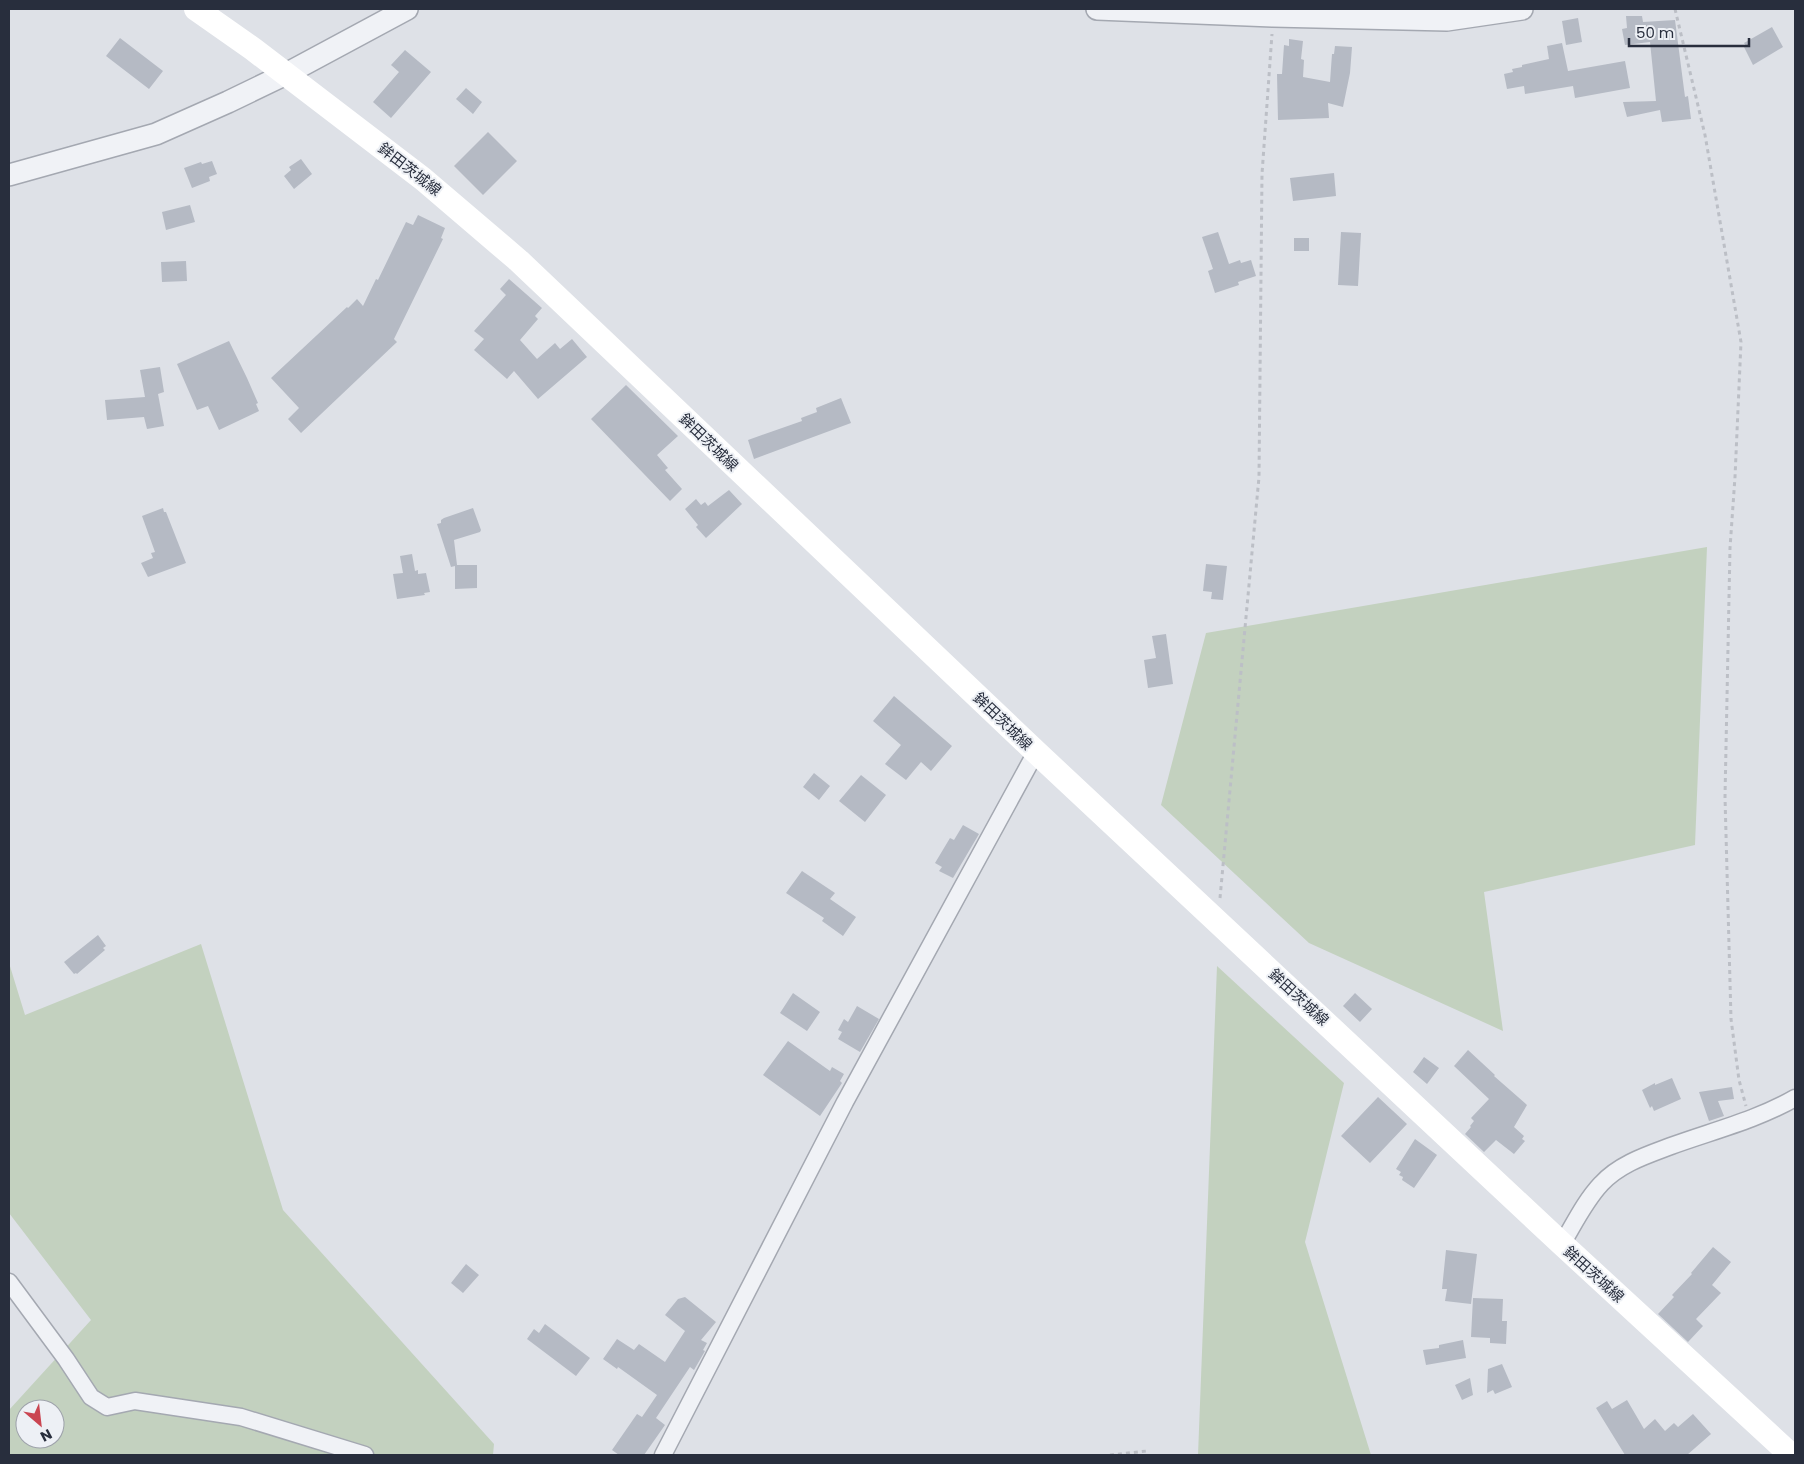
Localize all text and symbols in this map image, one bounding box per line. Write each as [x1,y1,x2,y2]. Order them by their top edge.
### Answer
scale bar [1629,15,1749,47]
text: 50 m [1636,22,1674,43]
street label: 鉾田茨城線 [374,138,446,200]
street label: 鉾田茨城線 [675,408,743,476]
street label: 鉾田茨城線 [969,687,1037,755]
street label: 鉾田茨城線 [1264,964,1334,1030]
street label: 鉾田茨城線 [1559,1241,1629,1307]
north arrow [15,1399,65,1449]
text: N [37,1424,55,1447]

